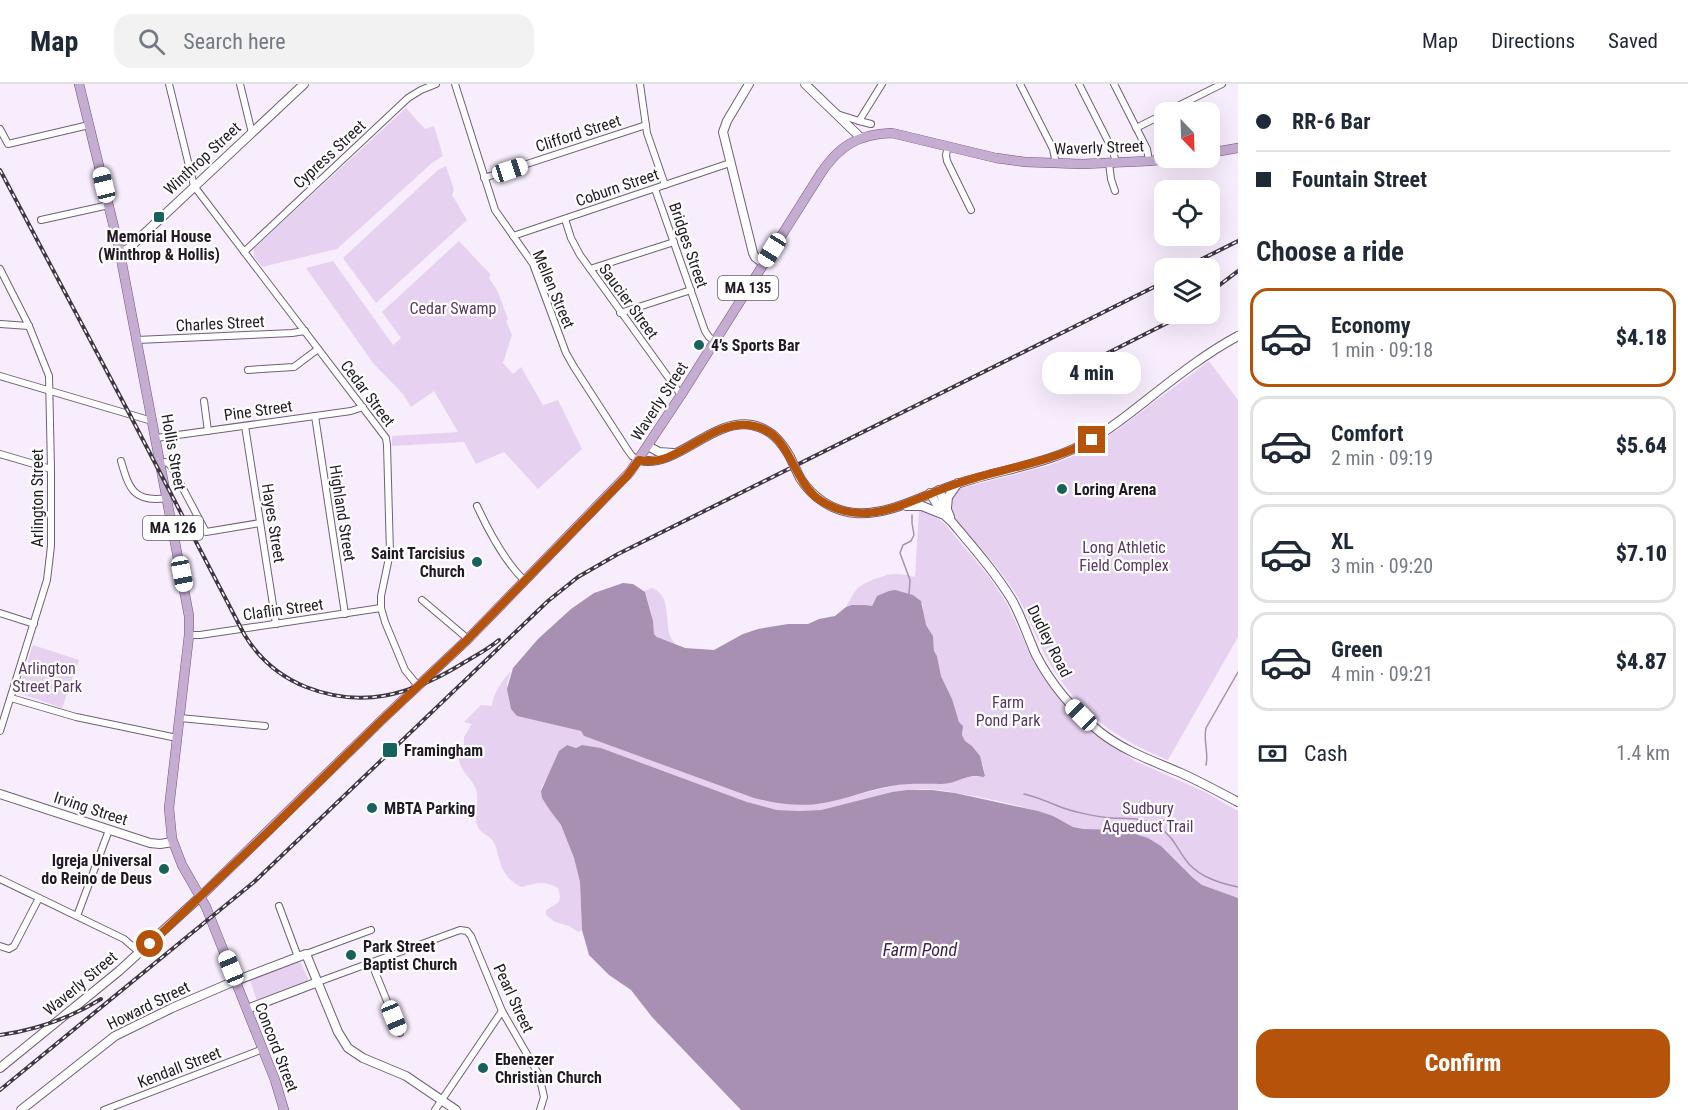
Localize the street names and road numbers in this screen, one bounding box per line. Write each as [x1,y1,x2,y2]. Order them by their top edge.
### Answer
street label: Clifford Street [533,111,623,156]
street label: Cypress Street [289,116,370,193]
street label: Winthrop Street [160,118,245,199]
street label: Waverly Street [1054,136,1145,159]
street label: Coburn Street [573,164,661,211]
street label: Bridges Street [665,200,712,291]
street label: Mellen Street [529,247,579,332]
street label: Saucier Street [595,260,662,343]
road number: MA 135 [718,276,778,300]
street label: Charles Street [175,312,265,335]
street label: Cedar Street [336,356,399,430]
street label: Waverly Street [627,358,692,444]
street label: Pine Street [223,396,294,425]
street label: Hollis Street [157,412,190,492]
street label: Arlington Street [28,448,47,547]
street label: Highland Street [326,463,360,563]
street label: Hayes Street [258,482,289,564]
road number: MA 126 [143,516,203,540]
street label: Claflin Street [242,594,325,625]
street label: Dudley Road [1023,602,1076,680]
street label: Irving Street [52,788,130,829]
street label: Waverly Street [40,947,121,1020]
street label: Pearl Street [489,961,538,1036]
street label: Howard Street [104,977,193,1034]
street label: Concord Street [251,1000,302,1095]
street label: Kendall Street [135,1043,224,1092]

